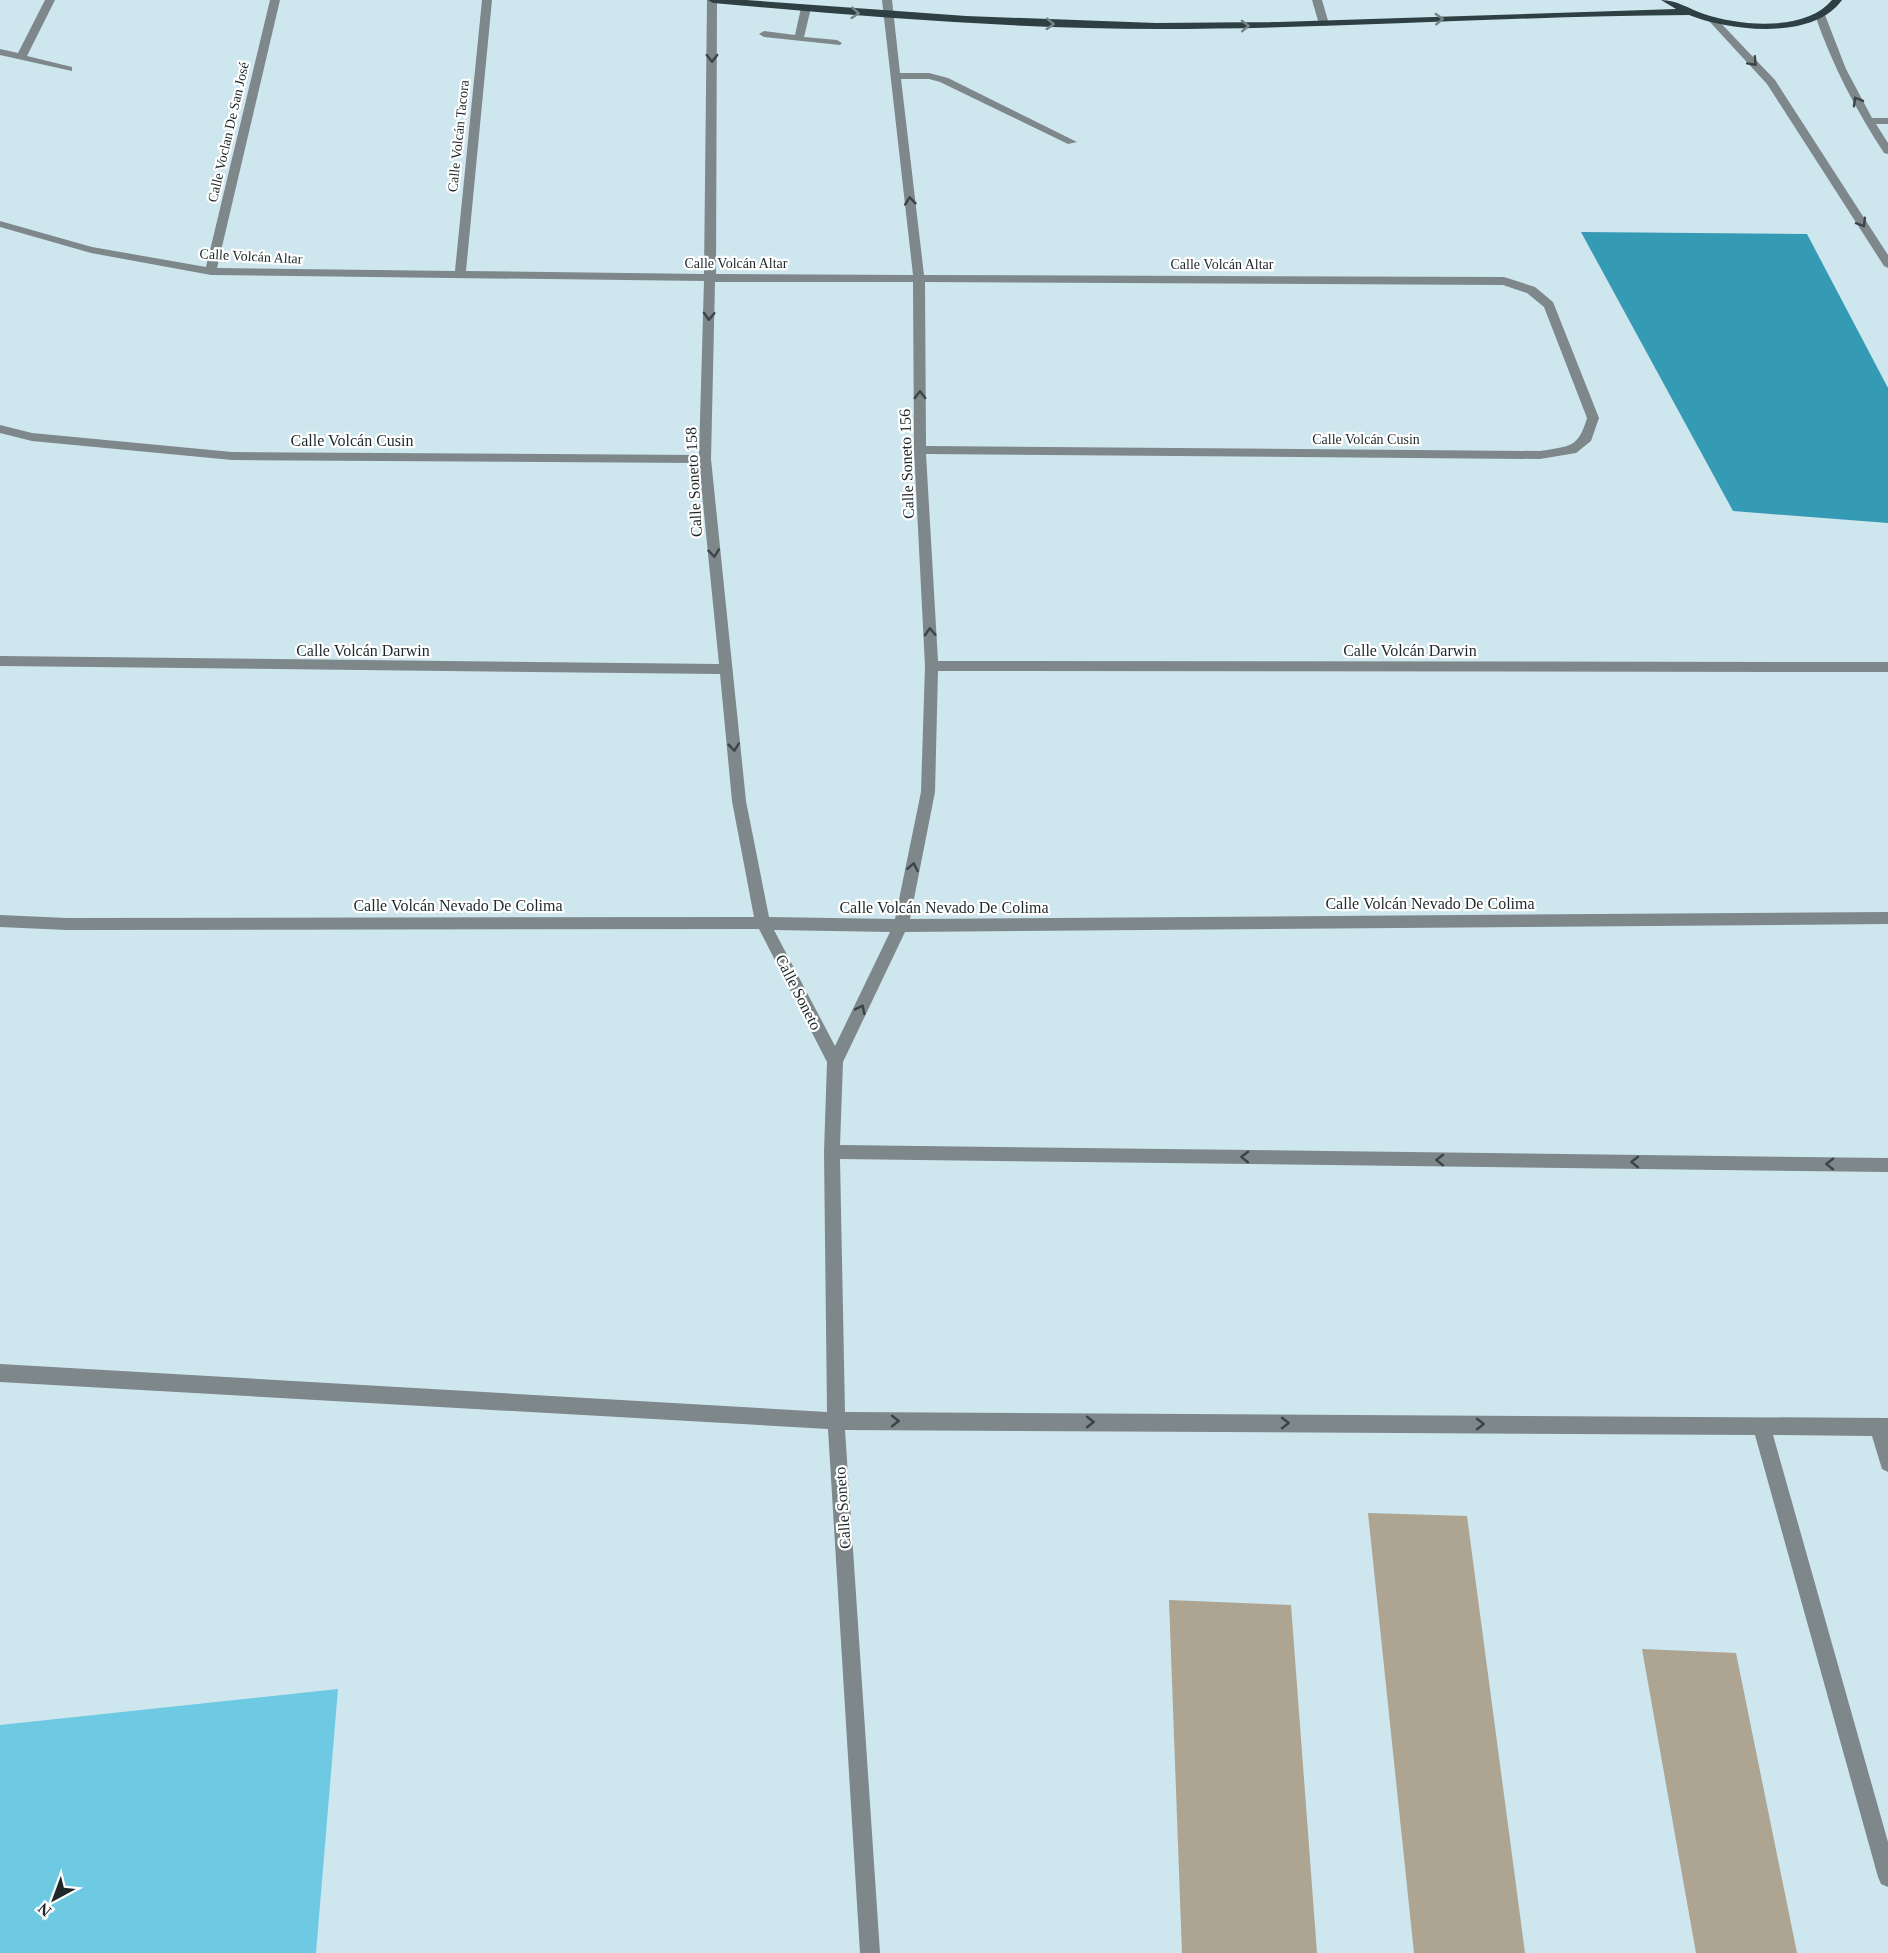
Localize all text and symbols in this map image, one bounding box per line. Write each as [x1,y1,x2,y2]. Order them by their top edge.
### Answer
one-way arrow [850,6,860,19]
one-way arrow [1435,12,1444,25]
one-way arrow [1045,17,1054,30]
one-way arrow [1240,19,1249,32]
one-way arrow [706,54,718,63]
one-way arrow [1745,55,1756,66]
street label: Calle Voclan De San José [205,61,252,204]
street label: Calle Volcán Tacora [445,79,472,193]
one-way arrow [1853,97,1864,108]
one-way arrow [904,196,917,205]
one-way arrow [1855,217,1867,227]
street label: Calle Volcán Altar [199,246,303,267]
street label: Calle Volcán Altar [685,256,788,271]
street label: Calle Volcán Altar [1171,257,1274,272]
one-way arrow [703,312,715,321]
one-way arrow [914,391,926,400]
street label: Calle Soneto 156 [896,409,917,519]
street label: Calle Soneto 158 [682,426,705,537]
street label: Calle Volcán Cusin [291,432,413,449]
street label: Calle Volcán Cusin [1312,432,1420,447]
one-way arrow [707,548,720,558]
one-way arrow [924,628,937,637]
street label: Calle Volcán Darwin [296,642,430,659]
street label: Calle Volcán Darwin [1343,642,1477,659]
one-way arrow [727,742,740,752]
one-way arrow [906,863,919,873]
street label: Calle Volcán Nevado De Colima [1325,895,1535,912]
street label: Calle Volcán Nevado De Colima [353,897,563,914]
street label: Calle Volcán Nevado De Colima [839,899,1049,916]
street label: Calle Soneto [772,952,825,1033]
one-way arrow [853,1005,865,1016]
one-way arrow [1240,1151,1249,1163]
one-way arrow [1435,1153,1444,1166]
one-way arrow [1630,1156,1639,1168]
one-way arrow [1825,1158,1834,1170]
one-way arrow [890,1415,899,1427]
one-way arrow [1085,1416,1094,1428]
one-way arrow [1280,1417,1289,1429]
one-way arrow [1475,1418,1484,1430]
street label: Calle Soneto [831,1466,854,1550]
north arrow [24,1869,84,1929]
text: N [34,1899,54,1920]

